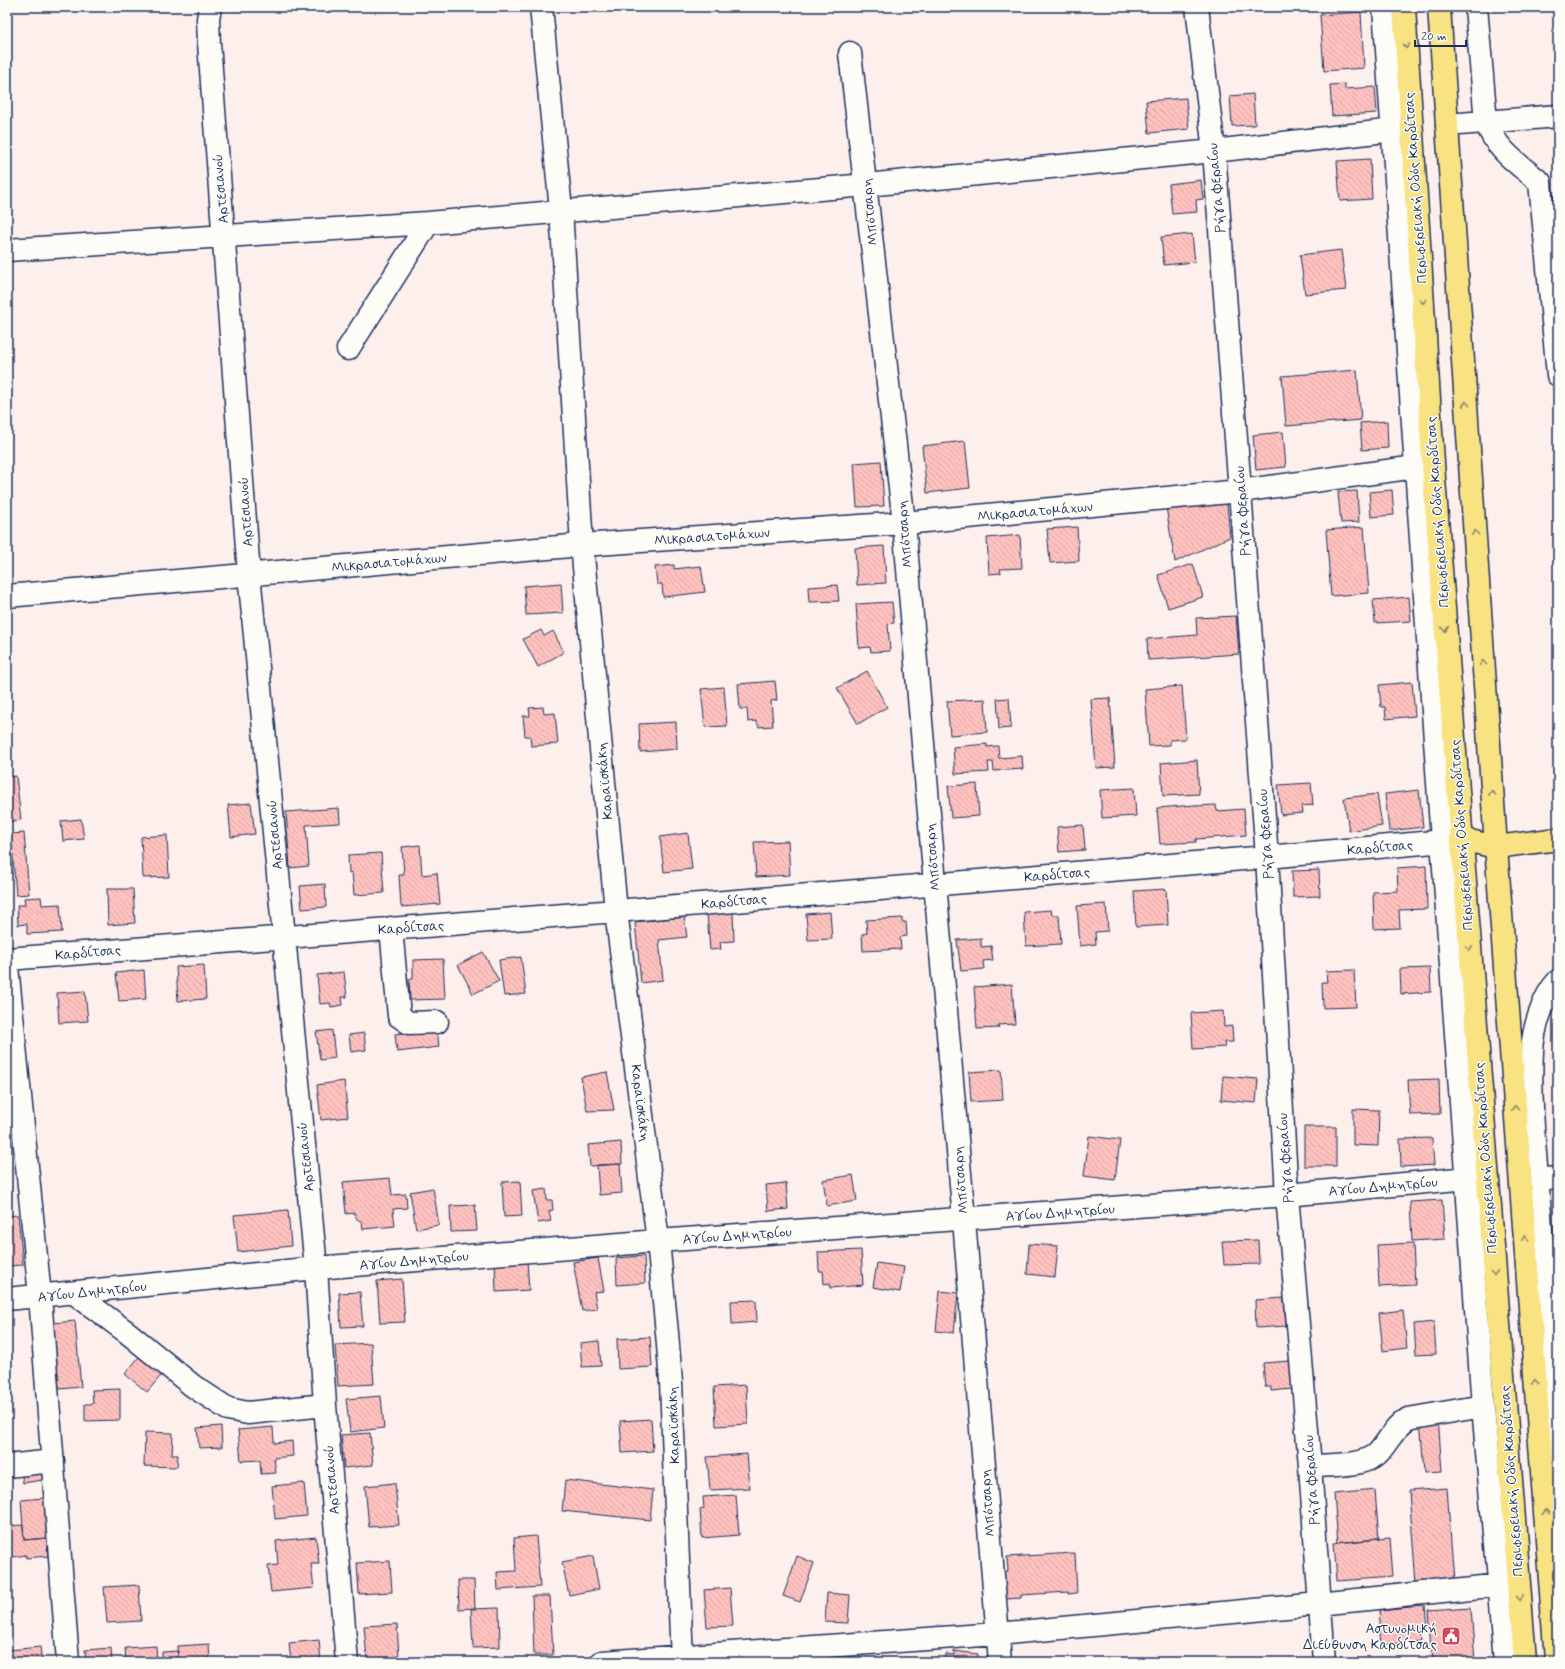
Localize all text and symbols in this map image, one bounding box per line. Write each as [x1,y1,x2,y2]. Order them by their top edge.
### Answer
scale bar [1415,22,1466,48]
text: 20 m [1421,29,1447,45]
one-way arrow [1402,43,1411,49]
street label: Περιφερειακή Οδός Καρδίτσας [1400,92,1432,284]
street label: Ρήγα Φεραίου [1204,142,1230,234]
street label: Αρτεσιανού [209,153,233,224]
street label: Μπότσαρη [858,177,882,246]
one-way arrow [1418,298,1427,304]
one-way arrow [1461,401,1470,407]
street label: Περιφερειακή Οδός Καρδίτσας [1422,416,1454,608]
street label: Ρήγα Φεραίου [1231,465,1255,557]
street label: Αρτεσιανού [235,476,257,547]
street label: Μικρασιατομάχων [977,498,1094,526]
street label: Μπότσαρη [893,500,917,568]
street label: Μικρασιατομάχων [654,524,771,550]
one-way arrow [1470,530,1479,536]
street label: Μικρασιατομάχων [331,549,448,577]
one-way arrow [1441,626,1450,632]
one-way arrow [1479,660,1488,666]
street label: Περιφερειακή Οδός Καρδίτσας [1446,739,1478,931]
street label: Καραϊσκάκη [593,741,617,820]
street label: Ρήγα Φεραίου [1254,788,1278,880]
one-way arrow [1488,790,1497,796]
street label: Αρτεσιανού [263,799,287,870]
street label: Μπότσαρη [921,823,945,891]
street label: Καρδίτσας [1346,836,1414,860]
street label: Καρδίτσας [1023,863,1091,887]
street label: Καρδίτσας [700,890,768,914]
street label: Καρδίτσας [377,917,445,939]
street label: Καρδίτσας [54,941,122,965]
one-way arrow [1464,945,1473,951]
street label: Περιφερειακή Οδός Καρδίτσας [1470,1062,1502,1254]
street label: Καραϊσκάκη [626,1063,654,1143]
one-way arrow [1511,1105,1520,1111]
street label: Ρήγα Φεραίου [1274,1112,1298,1204]
street label: Αρτεσιανού [293,1121,319,1193]
street label: Μπότσαρη [949,1146,973,1214]
street label: Αγίου Δημητρίου [1328,1173,1438,1201]
street label: Αγίου Δημητρίου [1005,1200,1115,1226]
street label: Αγίου Δημητρίου [682,1223,792,1249]
one-way arrow [1520,1235,1529,1241]
street label: Αγίου Δημητρίου [359,1247,469,1275]
one-way arrow [1490,1270,1499,1276]
street label: Αγίου Δημητρίου [37,1277,148,1307]
one-way arrow [1531,1379,1540,1385]
street label: Περιφερειακή Οδός Καρδίτσας [1496,1385,1528,1577]
street label: Καραϊσκάκη [664,1386,684,1464]
street label: Ρήγα Φεραίου [1300,1434,1324,1526]
street label: Αρτεσιανού [320,1444,344,1515]
street label: Μπότσαρη [976,1469,1000,1537]
one-way arrow [1540,1508,1549,1514]
one-way arrow [1515,1595,1524,1601]
place label: Αστυνομική Διεύθυνση Καρδίτσας [1303,1620,1437,1654]
public building icon: Αστυνομική Διεύθυνση Καρδίτσας [1440,1625,1462,1647]

